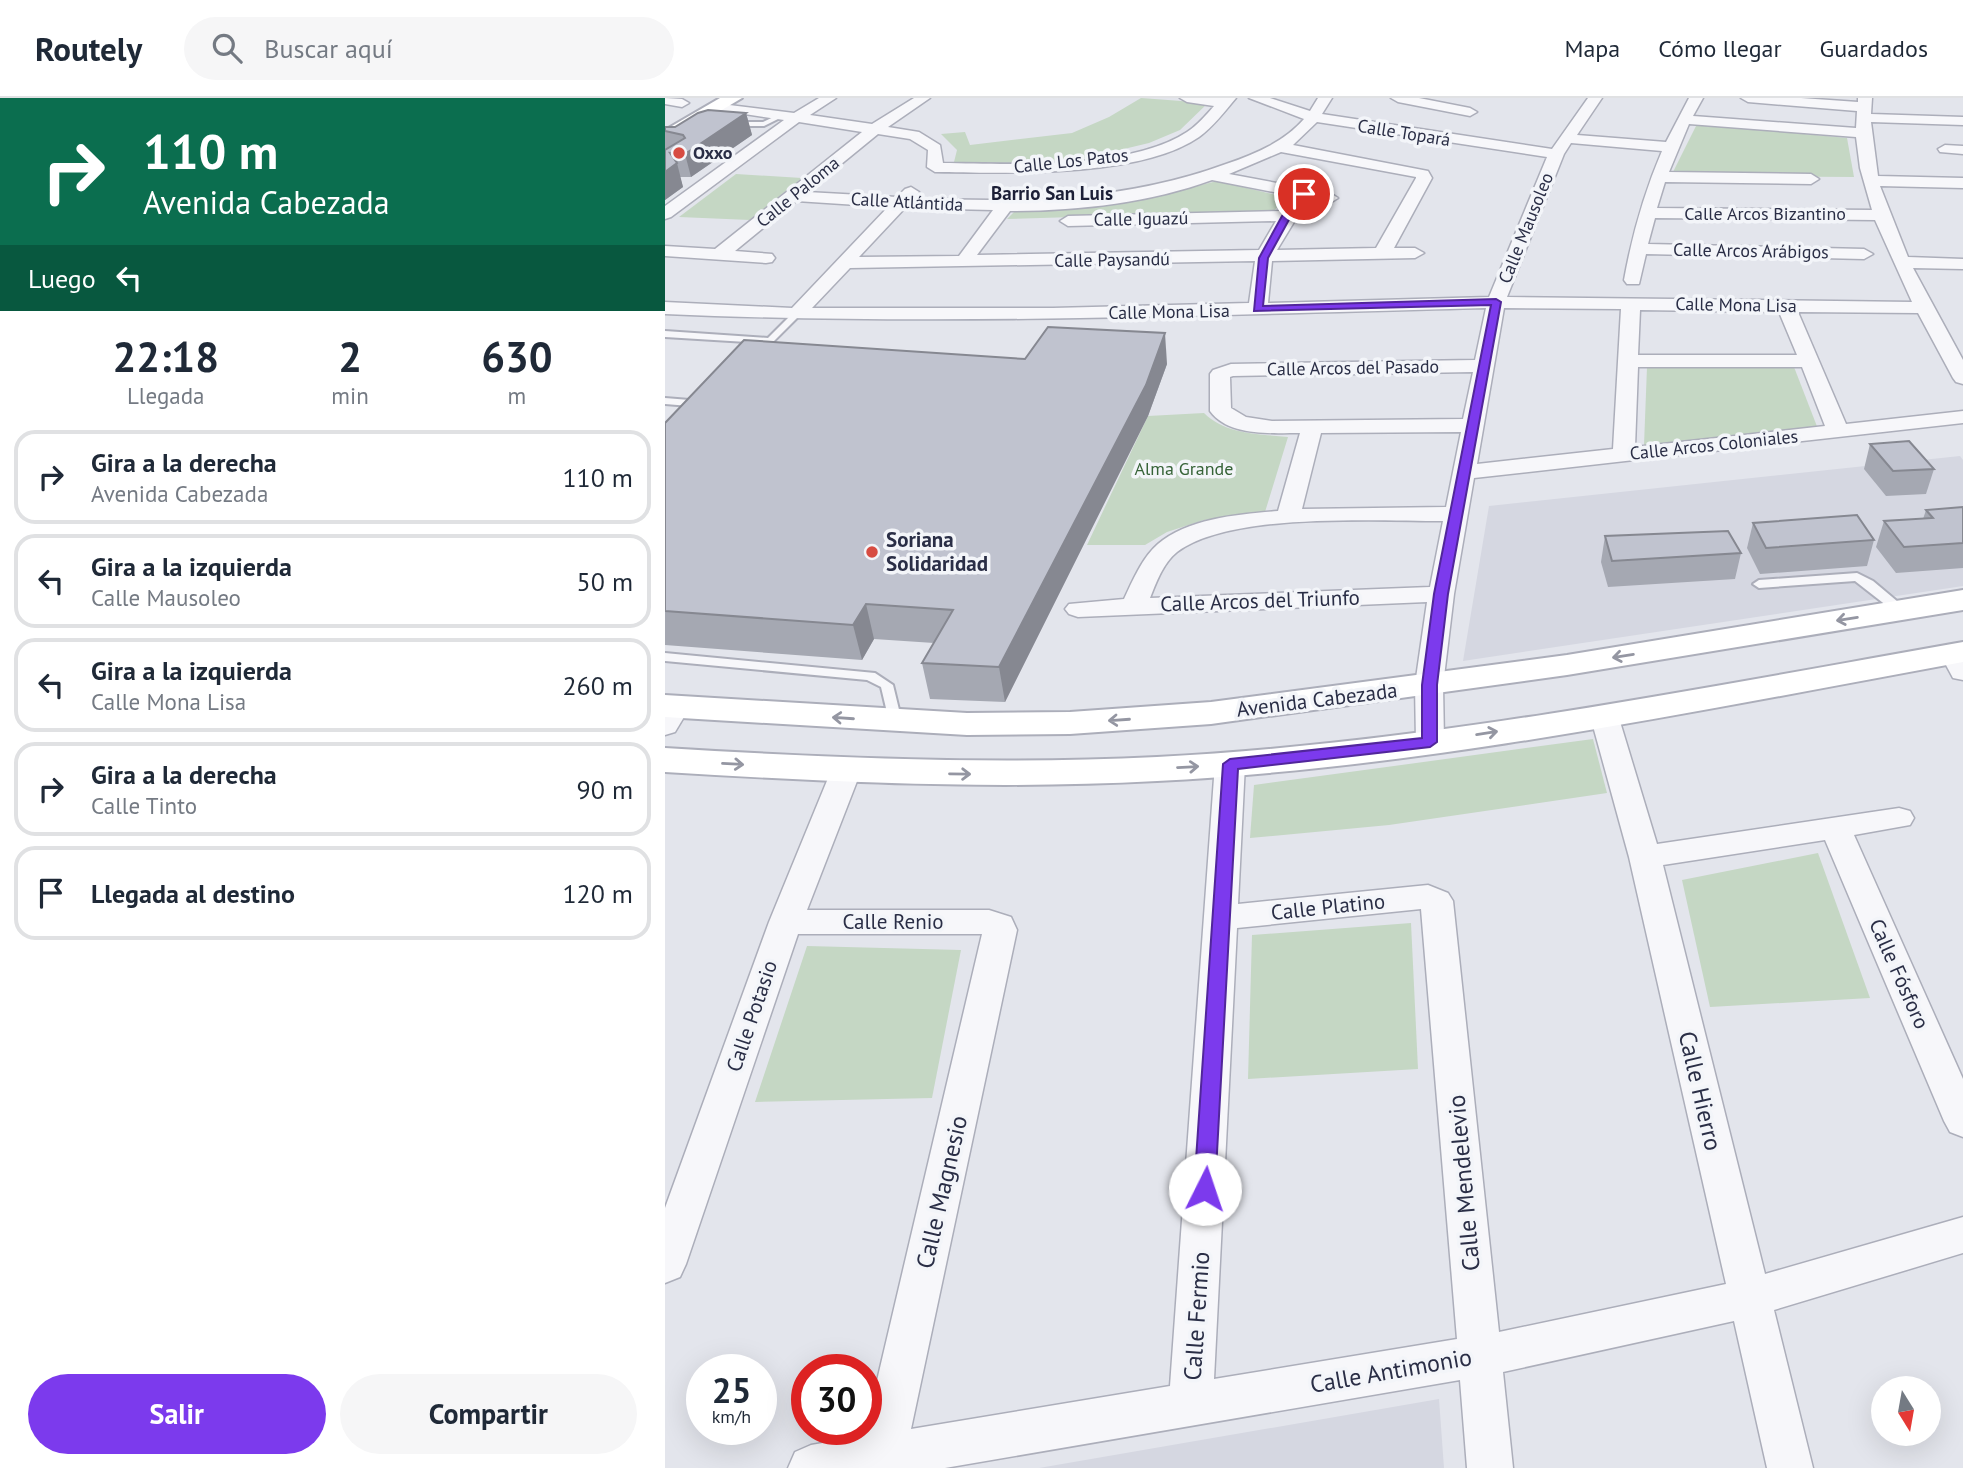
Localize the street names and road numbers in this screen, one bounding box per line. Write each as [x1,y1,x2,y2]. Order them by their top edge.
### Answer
street label: Calle Topará [1356,114,1452,151]
street label: Calle Los Patos [1012,143,1129,178]
street label: Calle Paloma [752,151,844,232]
street label: Calle Mausoleo [1493,169,1558,287]
street label: Calle Atlántida [850,187,964,216]
street label: Calle Arcos Bizantino [1684,202,1846,225]
street label: Calle Iguazú [1093,206,1189,231]
street label: Calle Arcos Arábigos [1673,238,1829,263]
street label: Calle Paysandú [1054,247,1170,272]
street label: Calle Mona Lisa [1675,292,1797,317]
street label: Calle Mona Lisa [1108,299,1230,324]
street label: Calle Arcos del Pasado [1267,354,1439,381]
street label: Calle Arcos Coloniales [1629,424,1799,465]
street label: Calle Arcos del Triunfo [1160,584,1360,617]
street label: Avenida Cabezada [1235,676,1399,723]
street label: Calle Platino [1270,887,1386,926]
street label: Calle Renio [842,908,944,935]
street label: Calle Fósforo [1863,915,1936,1033]
street label: Calle Potasio [720,957,783,1075]
street label: Calle Hierro [1672,1028,1729,1154]
street label: Calle Mendelevio [1440,1094,1487,1272]
street label: Calle Magnesio [909,1112,974,1272]
street label: Calle Fermio [1177,1250,1216,1382]
street label: Calle Antimonio [1308,1341,1474,1400]

